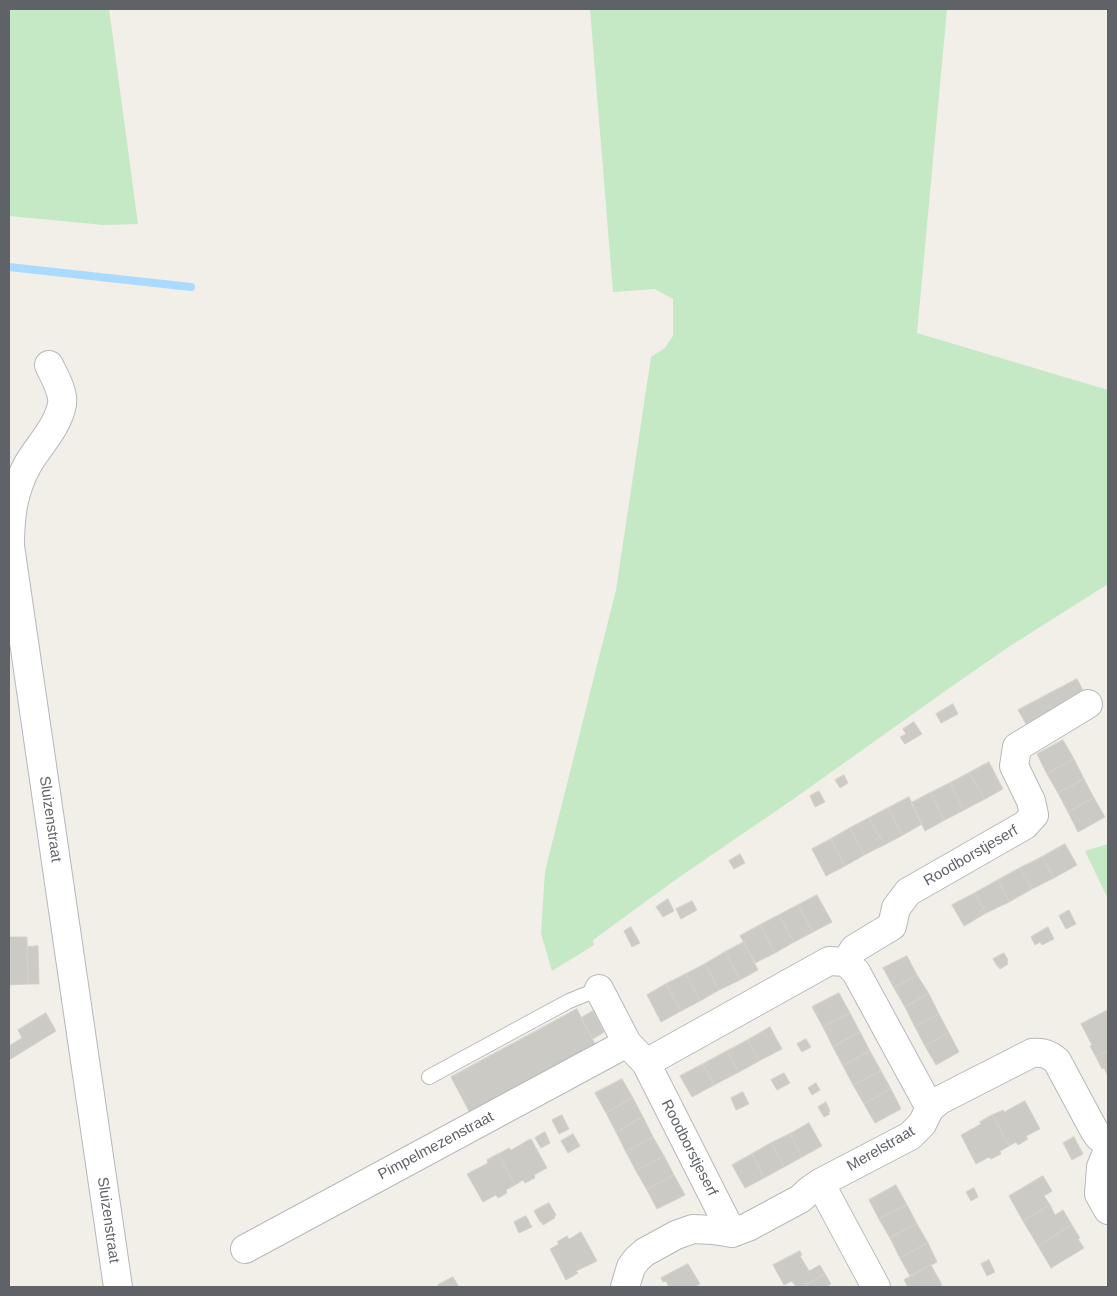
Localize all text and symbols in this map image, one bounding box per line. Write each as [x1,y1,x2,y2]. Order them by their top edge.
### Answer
street label: Sluizenstraat [35,775,65,863]
street label: Roodborstjeserf [921,822,1021,890]
street label: Roodborstjeserf [657,1097,721,1199]
street label: Pimpelmezenstraat [375,1108,497,1184]
street label: Merelstraat [844,1122,918,1176]
street label: Sluizenstraat [93,1176,123,1264]

